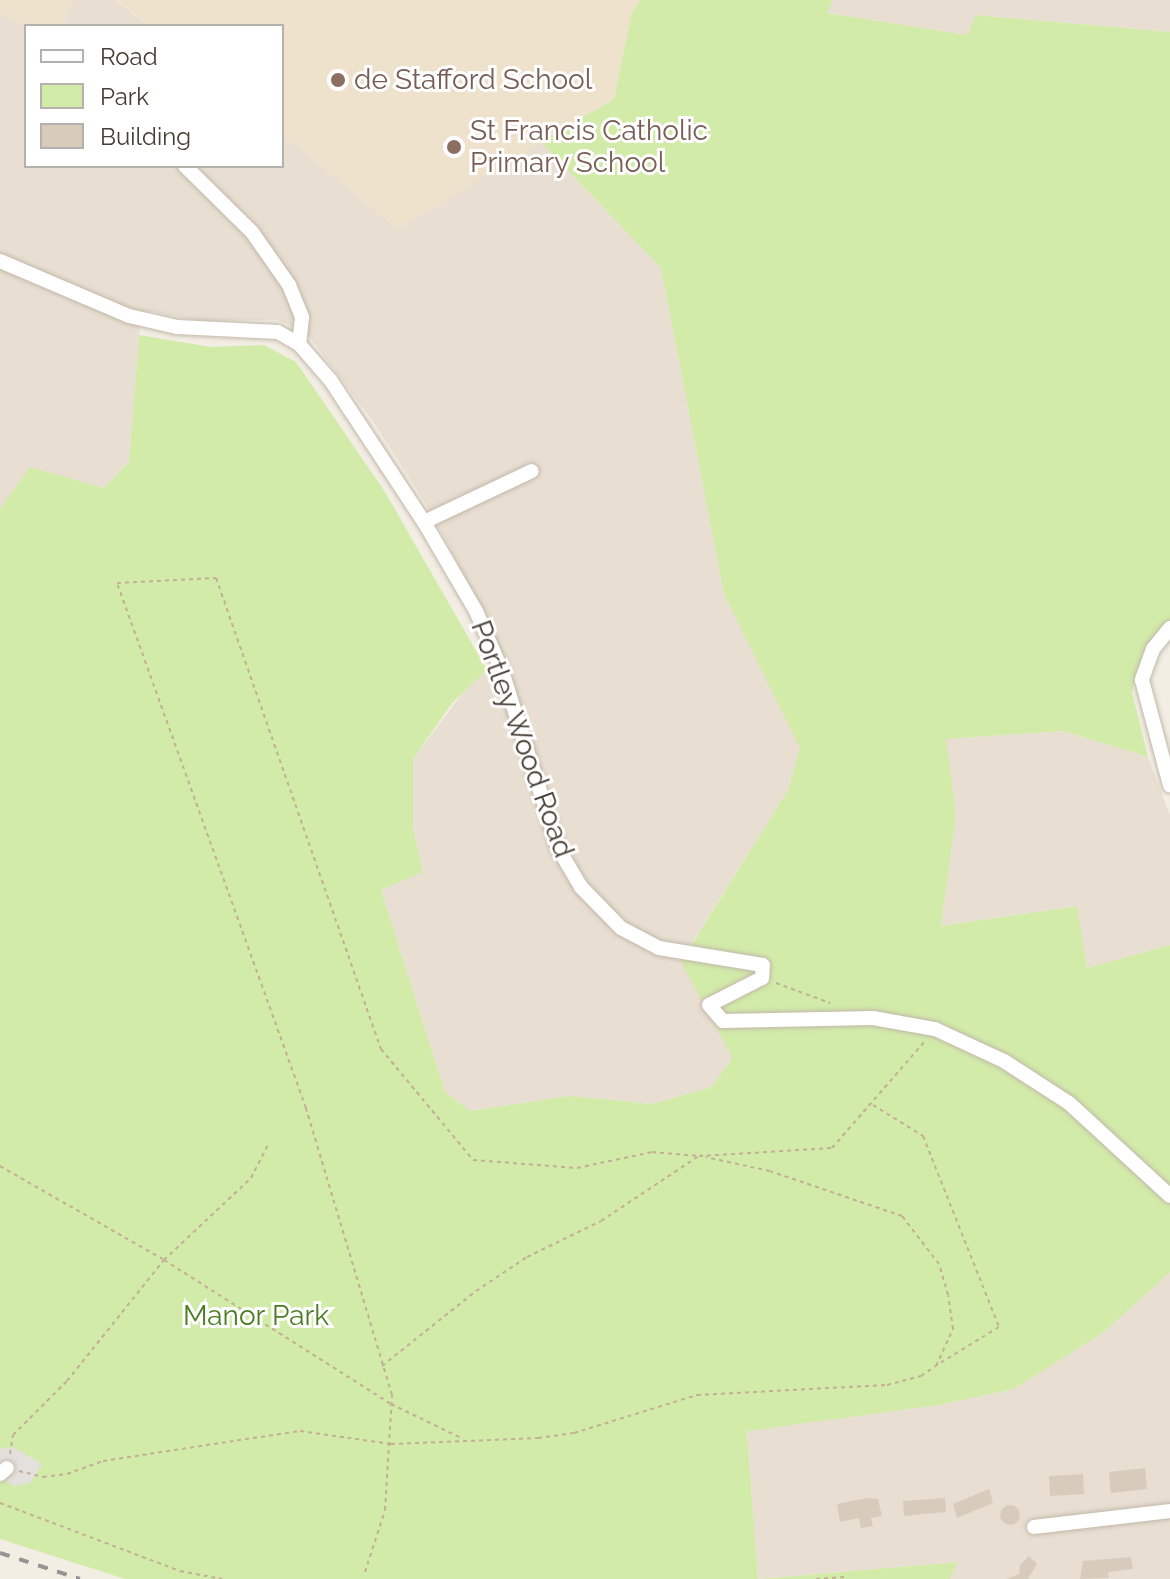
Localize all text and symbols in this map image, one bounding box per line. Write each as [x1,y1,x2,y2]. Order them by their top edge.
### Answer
legend [24,24,284,168]
text: Road [100,42,158,71]
place label: de Stafford School [354,63,592,97]
marker: de Stafford School [329,71,347,89]
text: Park [100,82,149,111]
place label: St Francis Catholic Primary School [470,114,708,180]
text: Building [100,122,191,151]
marker: St Francis Catholic Primary School [445,138,463,156]
street label: Portley Wood Road [463,615,581,863]
park label: Manor Park [183,1299,329,1333]

